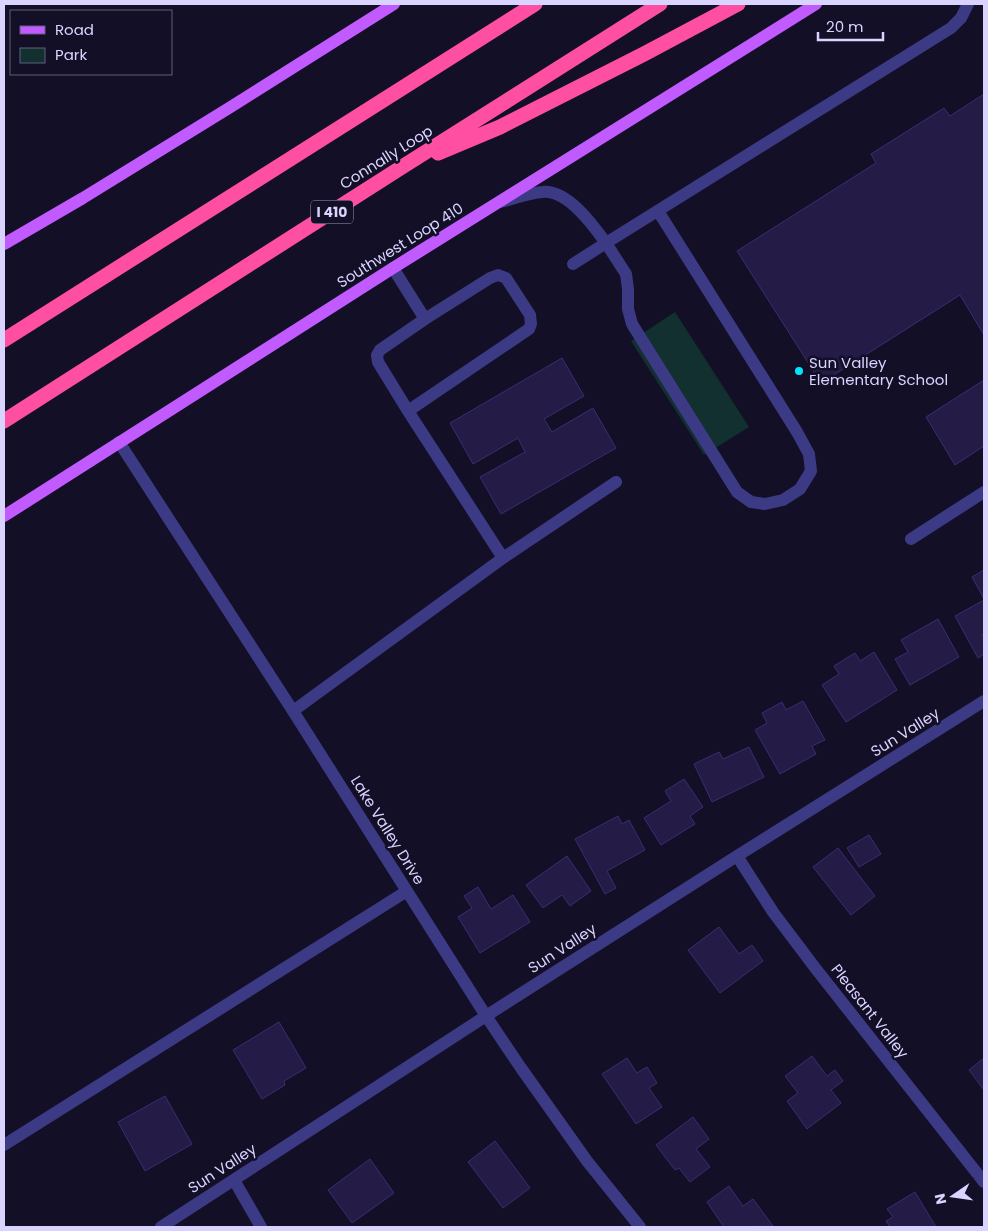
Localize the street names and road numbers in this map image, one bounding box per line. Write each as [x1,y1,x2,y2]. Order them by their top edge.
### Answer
street label: Connally Loop [335,120,437,194]
street label: Southwest Loop 410 [333,198,467,292]
road number: I 410 [311,200,353,223]
street label: Sun Valley [867,702,944,761]
street label: Lake Valley Drive [346,772,430,888]
street label: Sun Valley [524,918,601,978]
street label: Pleasant Valley [827,960,914,1063]
street label: Sun Valley [184,1138,261,1198]

